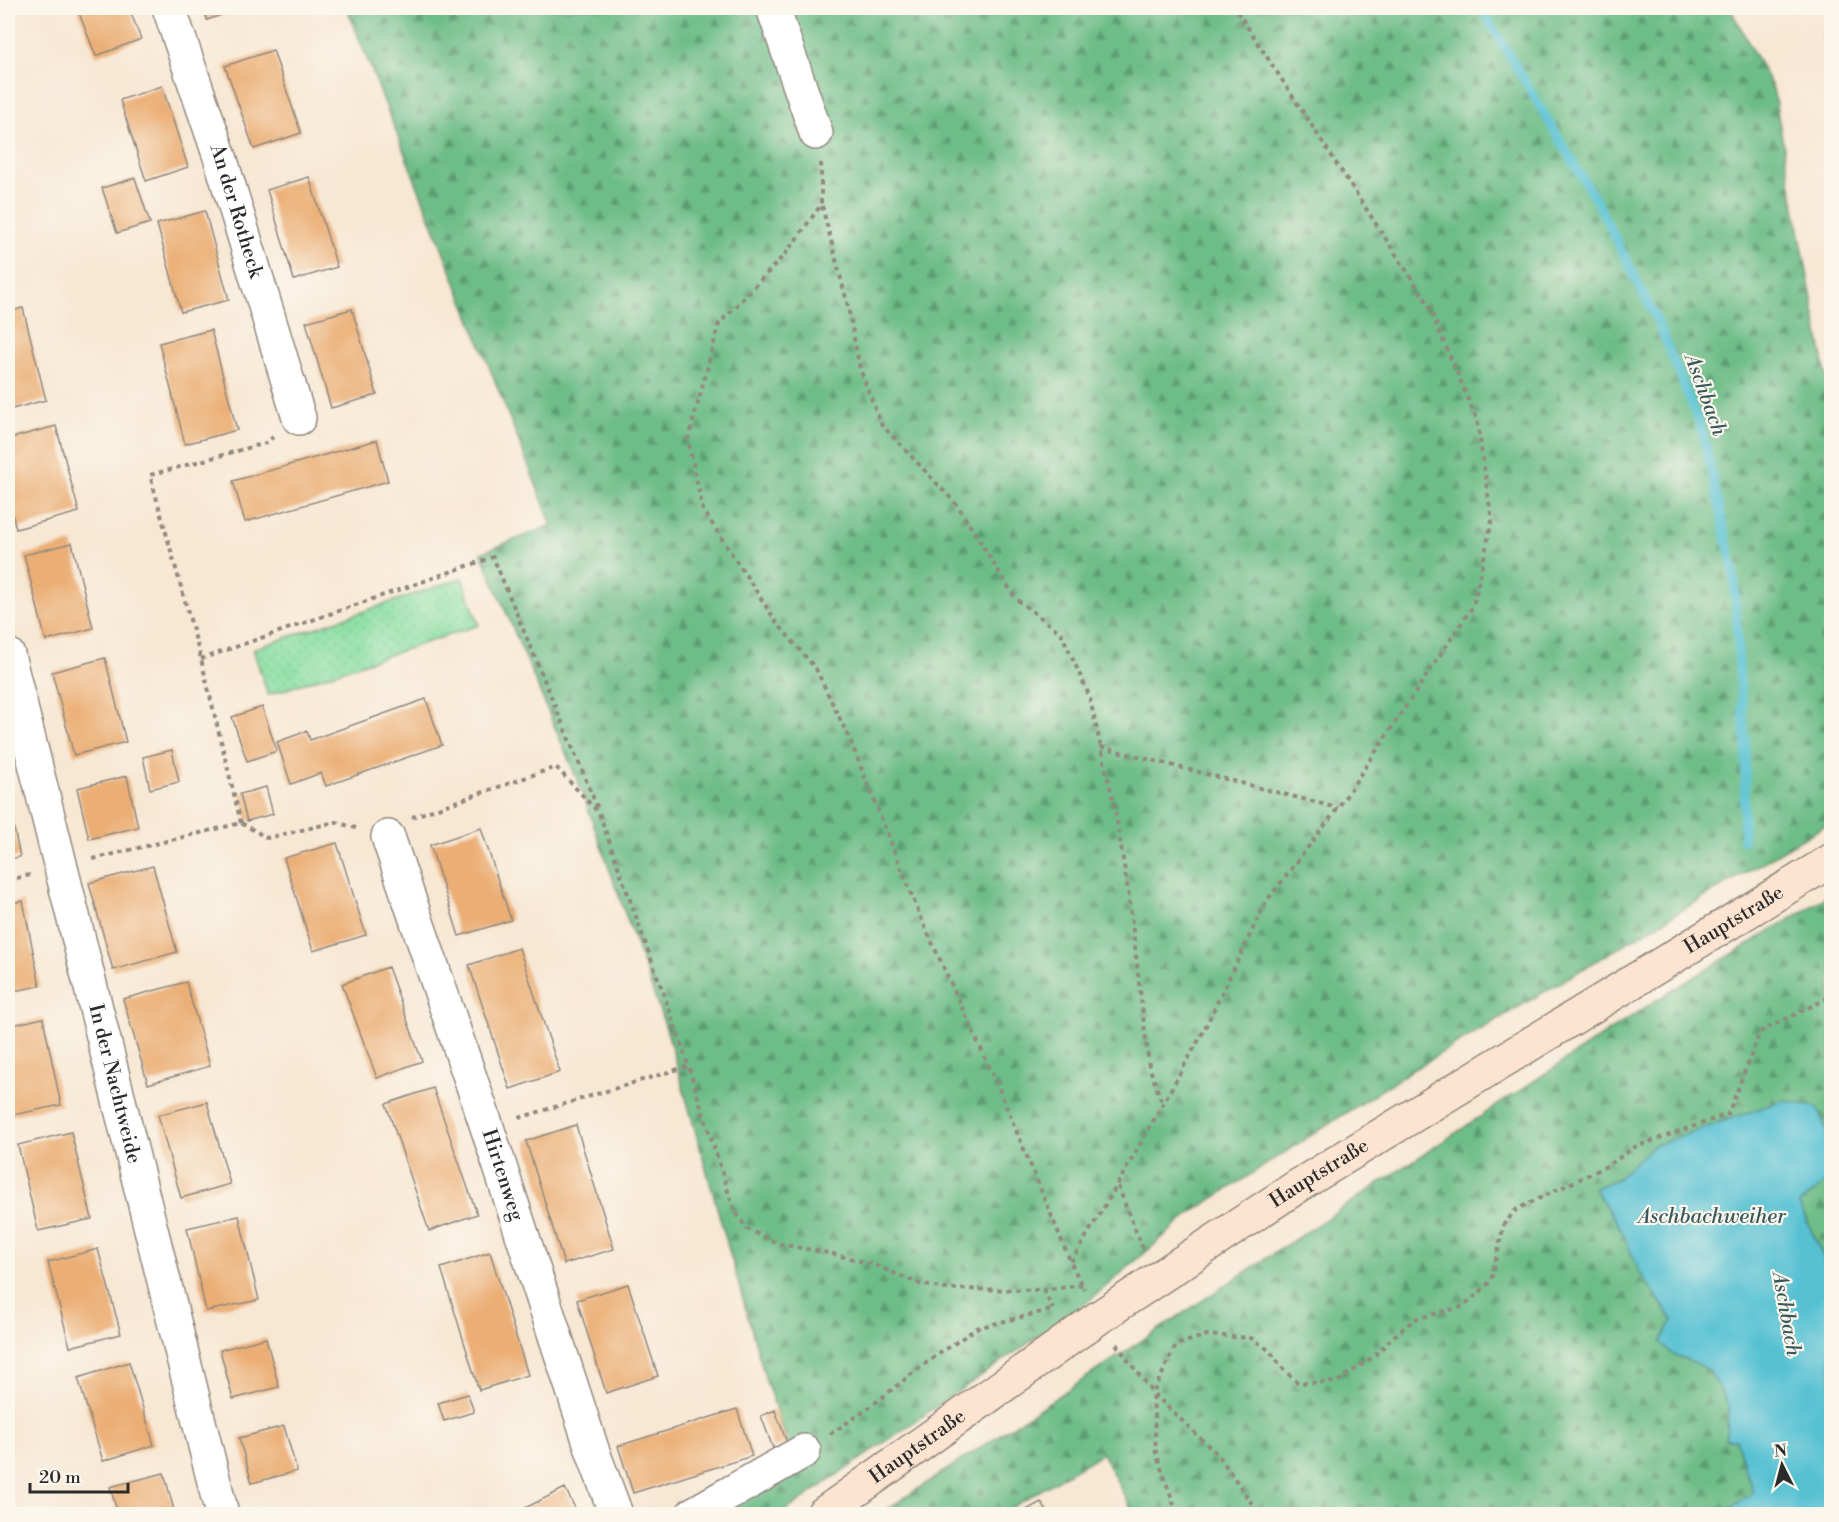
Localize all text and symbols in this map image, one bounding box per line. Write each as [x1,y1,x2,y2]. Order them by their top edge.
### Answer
street label: An der Rotheck [204,140,269,283]
water label: Aschbach [1678,349,1732,440]
street label: Hauptstraße [1679,880,1788,960]
street label: In der Nachtweide [83,1002,147,1166]
street label: Hirtenweg [476,1126,529,1225]
street label: Hauptstraße [1265,1133,1373,1214]
water label: Aschbachweiher [1636,1204,1787,1230]
water label: Aschbach [1765,1268,1806,1359]
street label: Hauptstraße [864,1404,970,1489]
north arrow [1752,1435,1812,1495]
text: N [1773,1440,1788,1462]
scale bar [30,1456,128,1494]
text: 20 m [39,1466,81,1489]

